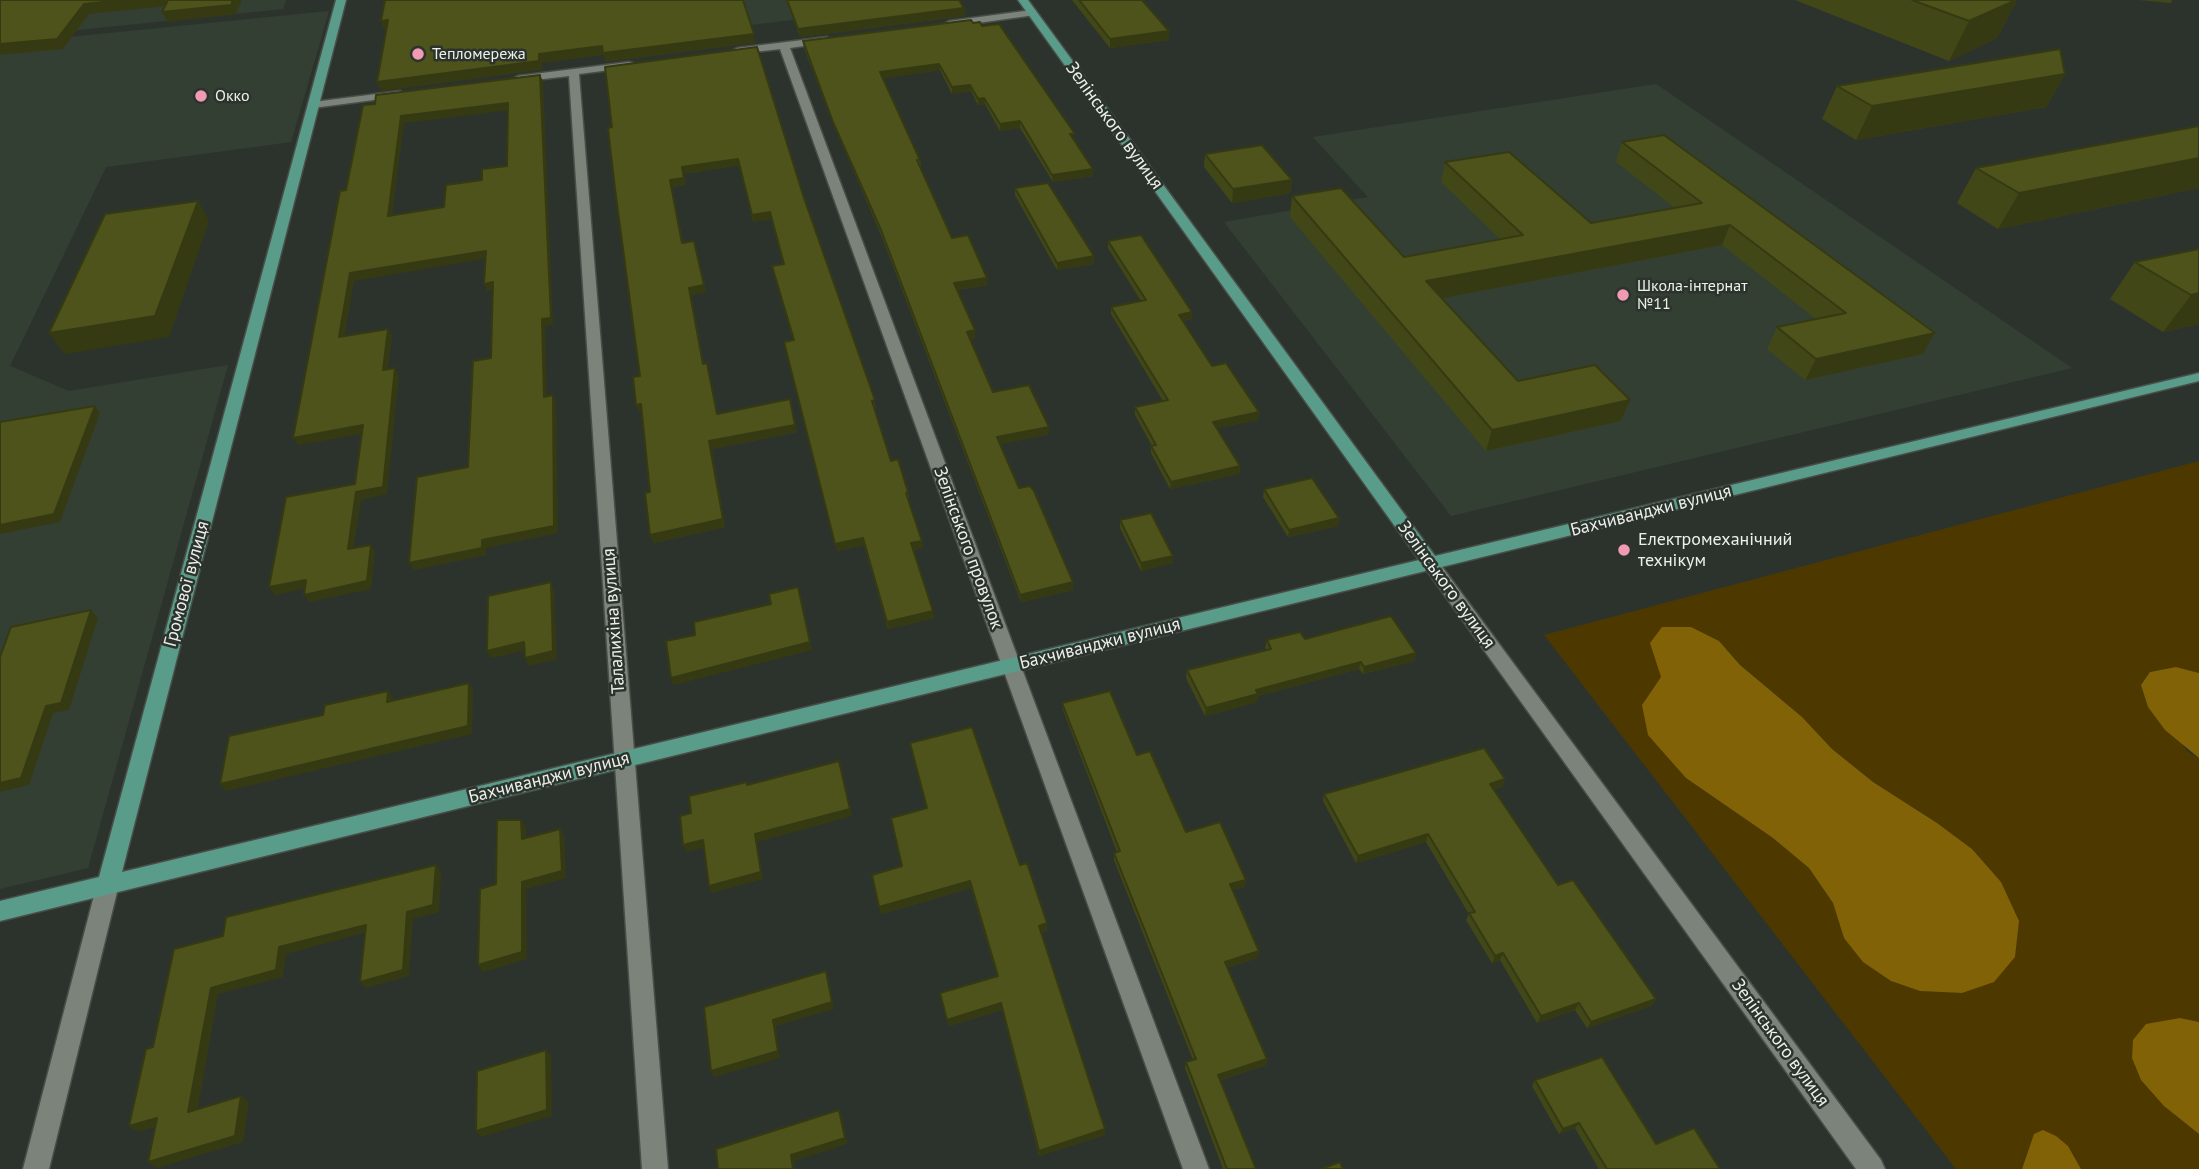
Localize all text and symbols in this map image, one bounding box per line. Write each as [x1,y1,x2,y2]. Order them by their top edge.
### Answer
place label: Тепломережа [432,44,526,64]
marker: Тепломережа [410,46,426,62]
street label: Зелінського вулиця [1061,58,1167,194]
place label: Окко [215,86,250,106]
marker: Окко [193,88,209,104]
place label: Школа-інтернат №11 [1637,276,1747,314]
marker: Школа-інтернат №11 [1615,287,1631,303]
street label: Зелінського провулок [929,464,1007,632]
street label: Бахчиванджи вулиця [1568,481,1734,541]
street label: Зелінського вулиця [1393,517,1499,653]
street label: Громової вулиця [160,519,214,649]
place label: Електромеханічний технікум [1638,529,1792,572]
marker: Електромеханічний технікум [1616,542,1632,558]
street label: Талалихіна вулиця [598,548,630,694]
street label: Бахчиванджи вулиця [1017,614,1183,674]
street label: Бахчиванджи вулиця [466,748,632,808]
street label: Зелінського вулиця [1727,975,1833,1111]

